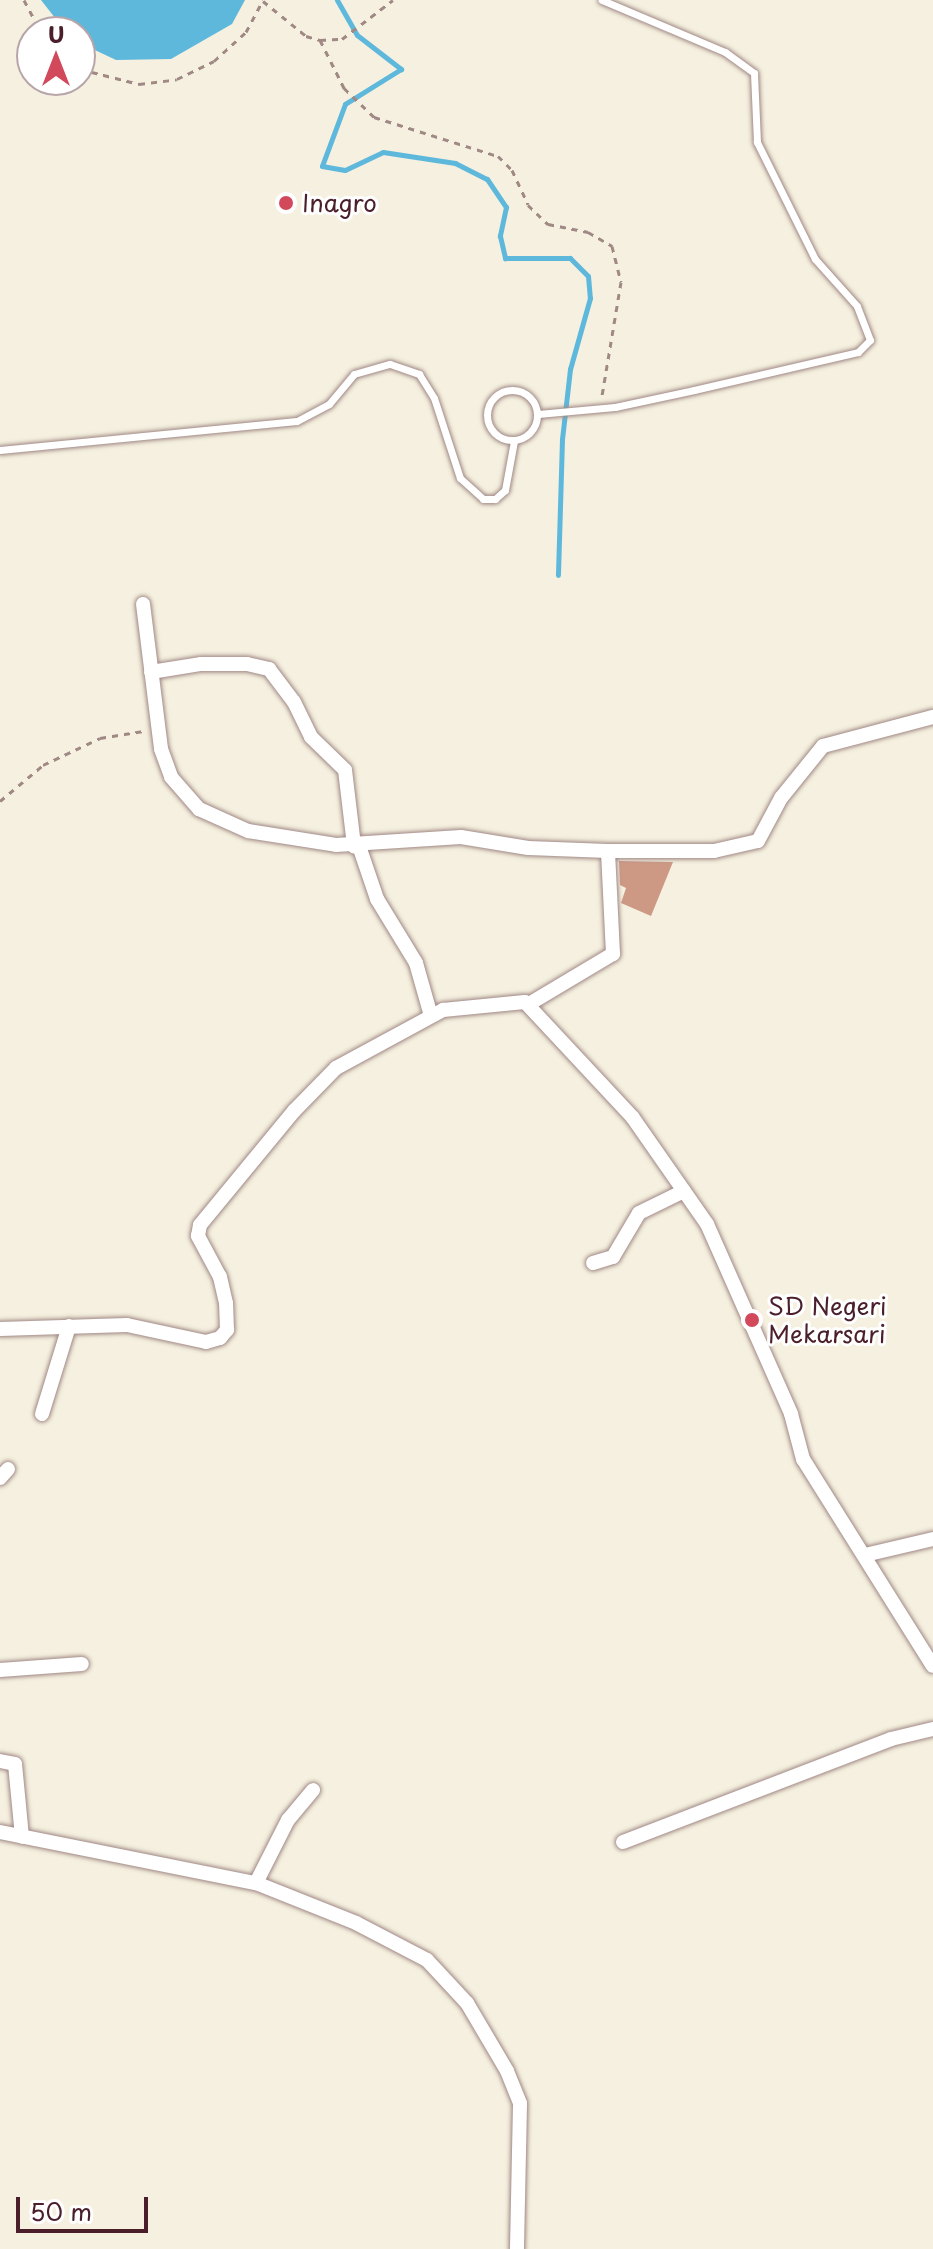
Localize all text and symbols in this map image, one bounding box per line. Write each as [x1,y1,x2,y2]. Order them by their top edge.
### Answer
north arrow [16,16,96,96]
text: U [48,17,64,50]
place label: Inagro [302,189,377,217]
marker: Inagro [277,194,295,212]
place label: SD Negeri Mekarsari [768,1292,886,1348]
marker: SD Negeri Mekarsari [743,1311,761,1329]
scale bar [20,2181,152,2231]
text: 50 m [30,2193,92,2229]

